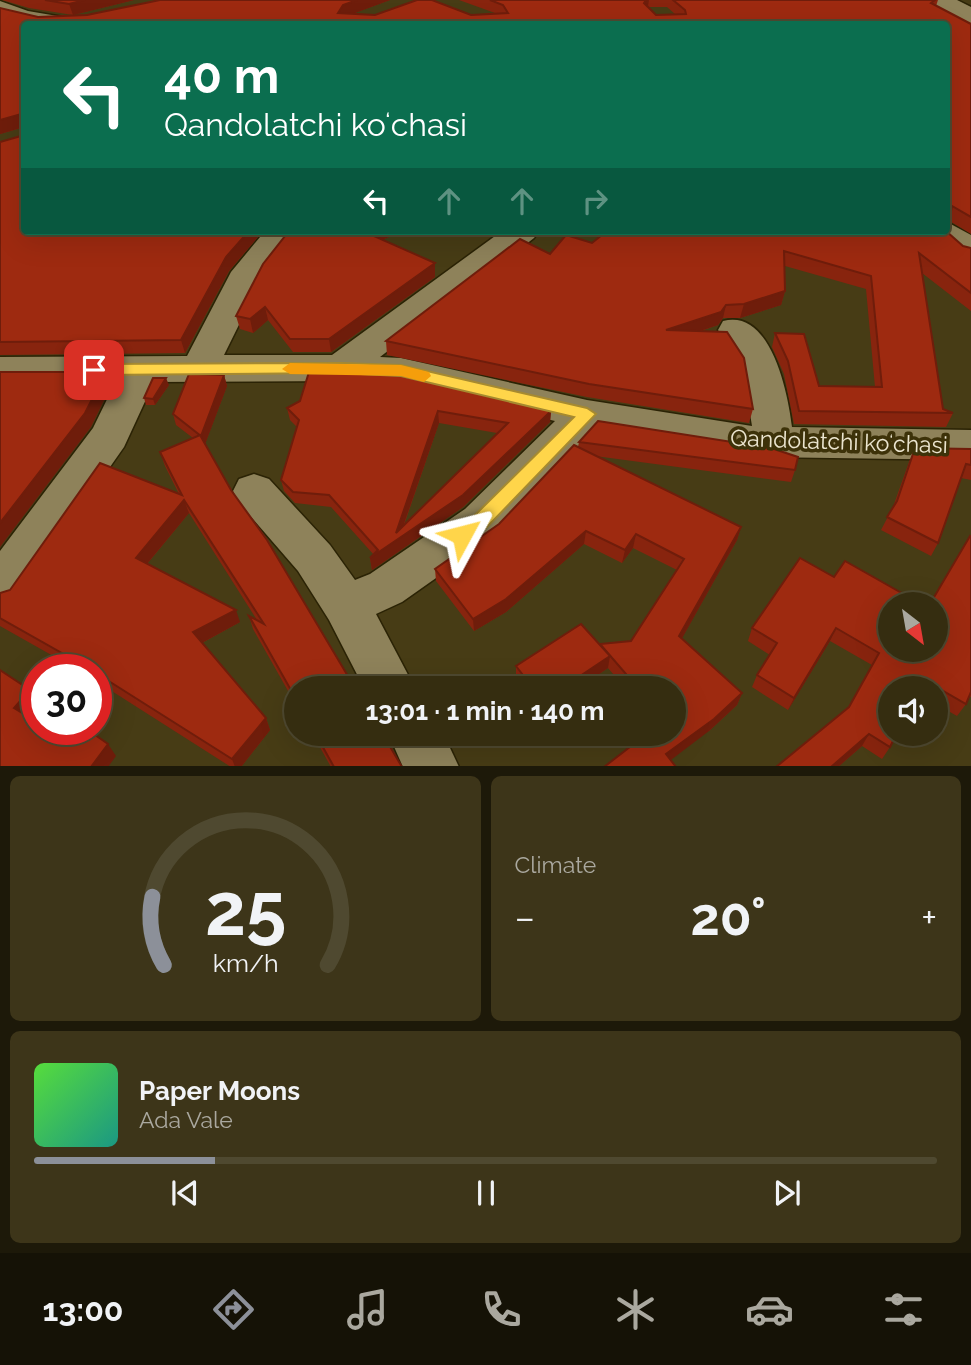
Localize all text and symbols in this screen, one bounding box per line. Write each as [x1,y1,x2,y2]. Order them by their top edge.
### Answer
text: 40 m [164,47,279,104]
icon: left [49,49,140,140]
text: Qandolatchi koʻchasi [164,106,467,143]
icon: left [357,182,395,220]
icon: ahead [430,182,468,220]
icon: ahead [503,182,541,220]
icon: right [576,182,614,220]
pin [64,340,124,400]
icon: arrive [75,351,113,389]
street label: Qandolatchi koʻchasi [730,424,948,458]
position arrow [425,498,499,572]
north arrow [878,592,948,662]
map controls [878,592,948,746]
speed limit sign: 30 [21,654,112,745]
button: sound [878,676,948,746]
text: 13:01 · 1 min · 140 m [366,696,604,726]
text: Climate [515,851,596,878]
text: 25 [205,867,286,952]
text: 20° [690,886,766,947]
text: − [515,895,535,940]
text: + [921,895,937,940]
text: km/h [212,947,278,977]
text: Paper Moons [139,1076,300,1106]
text: Ada Vale [139,1106,233,1133]
icon: previous [166,1174,204,1212]
icon: pause [467,1174,505,1212]
icon: next [768,1174,806,1212]
icon: directions [209,1285,258,1334]
icon: music [343,1285,392,1334]
icon: phone [477,1285,526,1334]
icon: climate [611,1285,660,1334]
icon: car [745,1285,794,1334]
icon: filters [879,1285,928,1334]
text: 13:00 [43,1291,123,1328]

